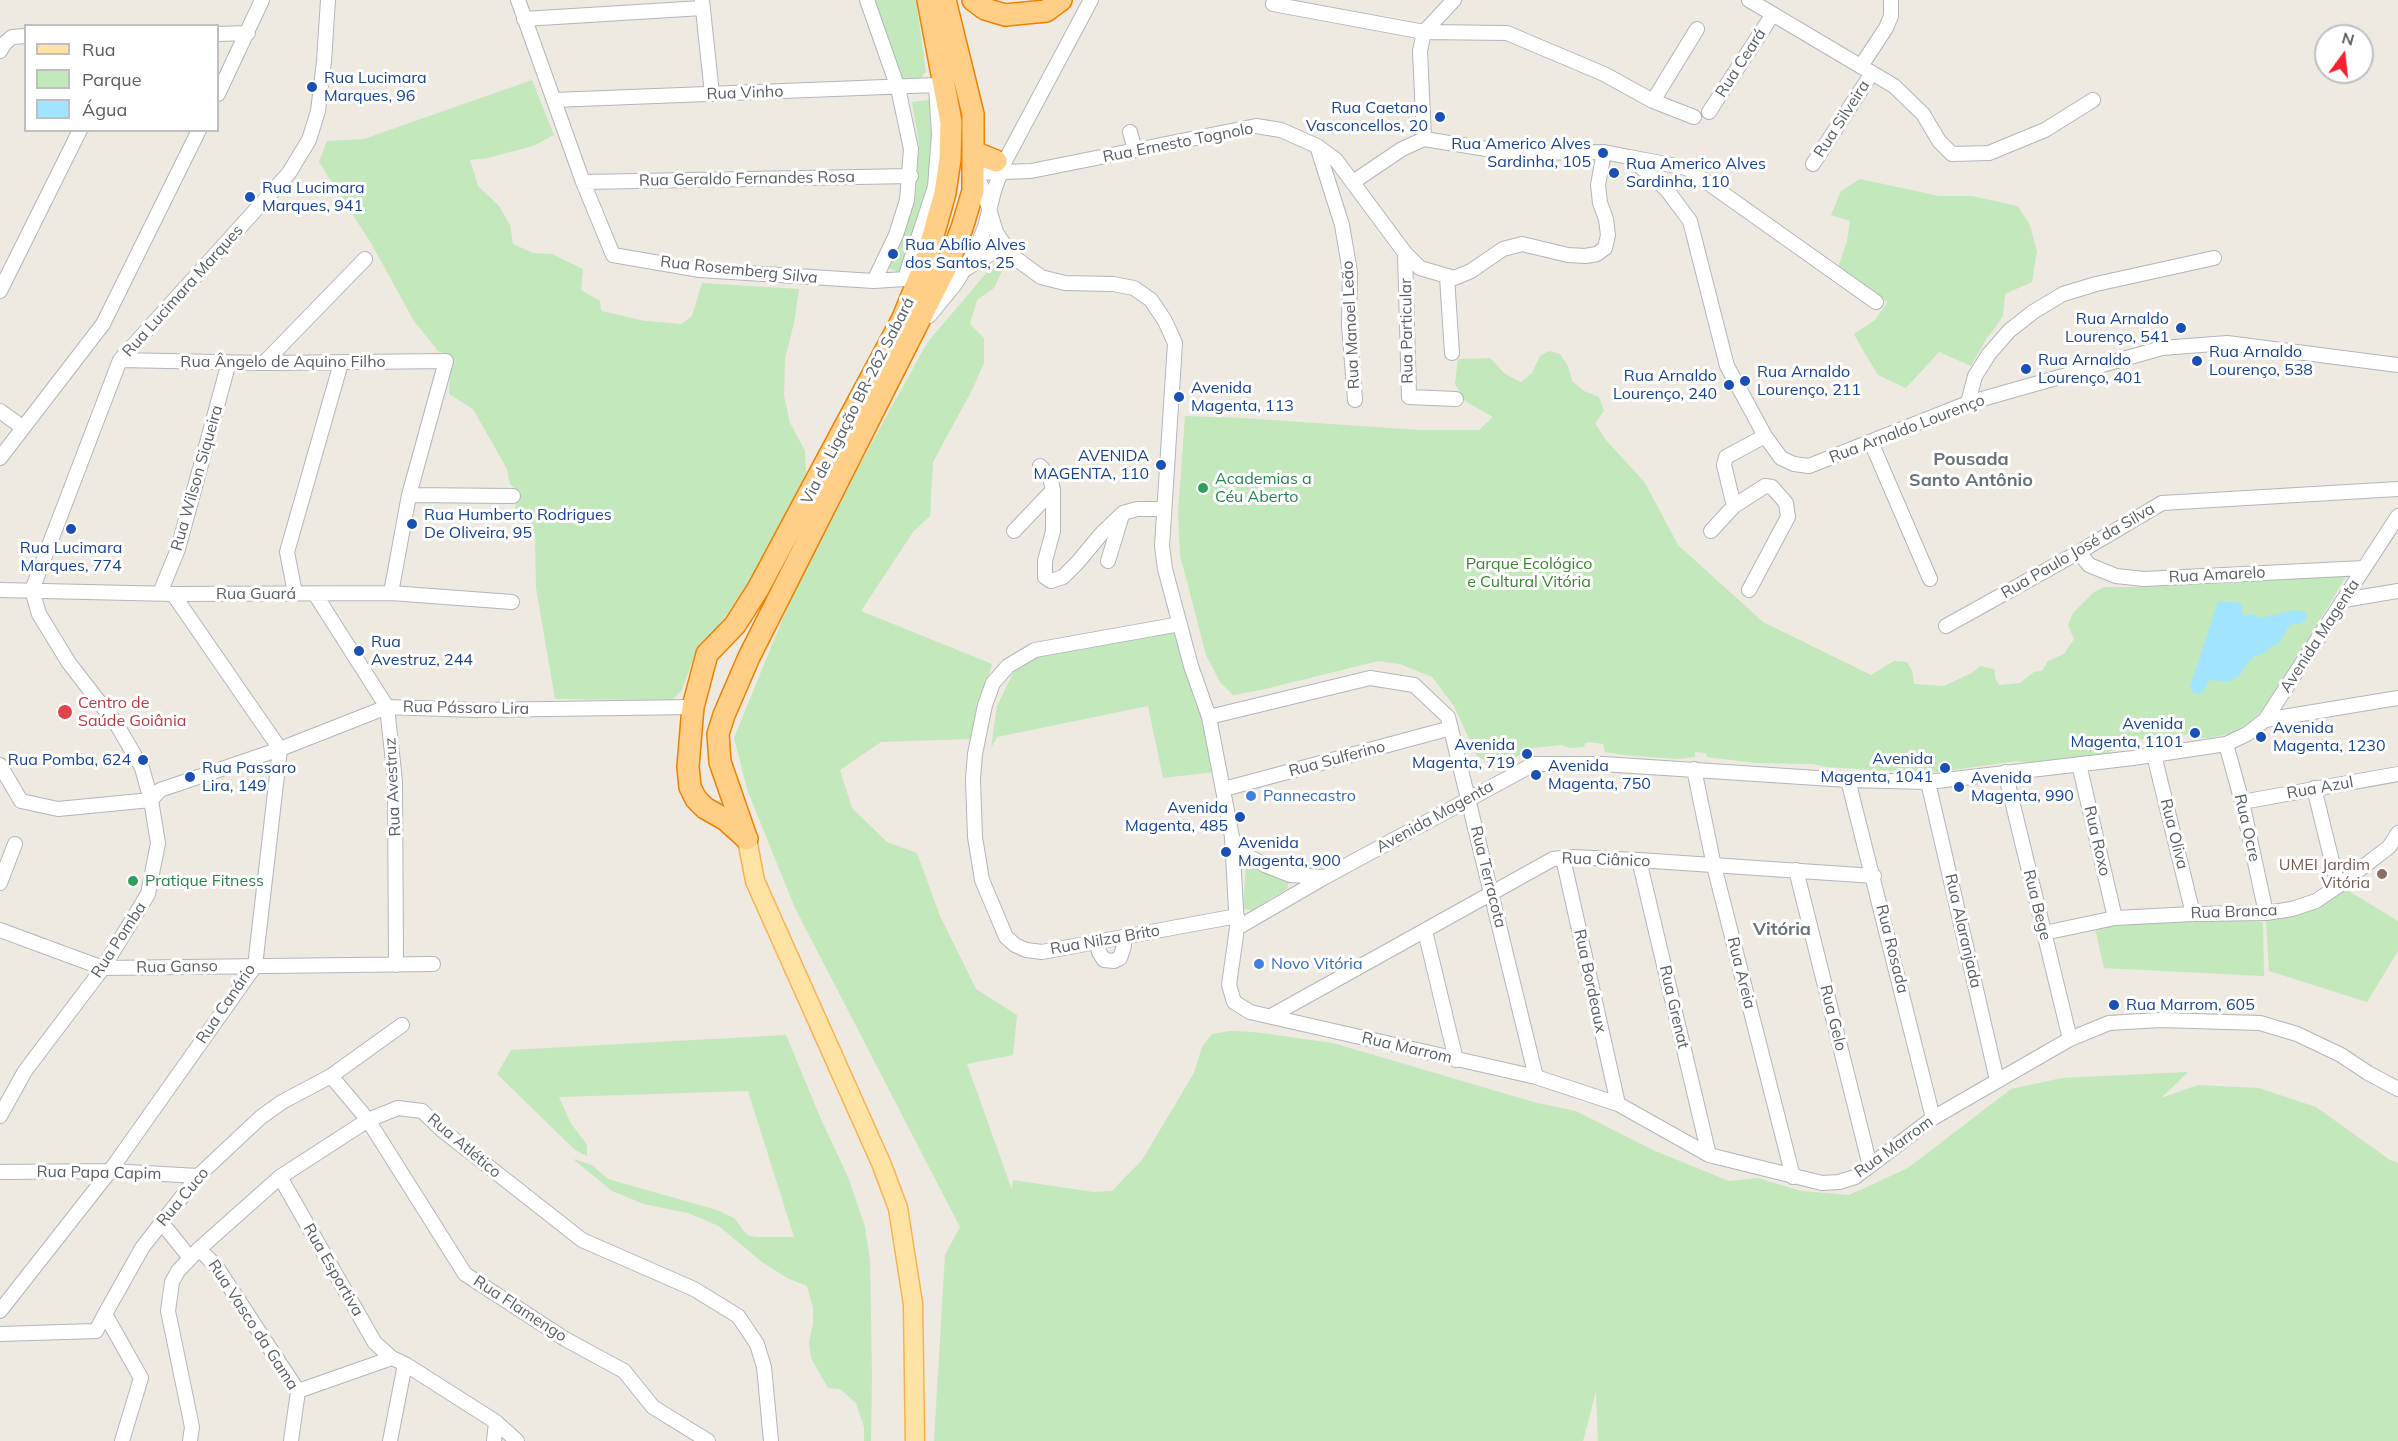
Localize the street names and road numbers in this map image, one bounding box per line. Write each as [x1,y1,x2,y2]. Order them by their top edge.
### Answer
street label: Rua Ceará [1712,25,1770,101]
street label: Rua Silveira [1810,77,1874,161]
street label: Rua Vinho [706,82,784,104]
street label: Rua Ernesto Tognolo [1101,119,1255,167]
street label: Rua Geraldo Fernandes Rosa [639,168,855,190]
street label: Rua Lucimara Marques [119,221,247,361]
street label: Rua Rosemberg Silva [659,252,819,288]
street label: Rua Manoel Leão [1338,260,1364,390]
street label: Rua Particular [1396,278,1418,384]
street label: Via de Ligação BR-262 Sabará [797,294,919,508]
street label: Rua Ângelo de Aquino Filho [180,352,386,372]
street label: Rua Arnaldo Lourenço [1827,390,1987,468]
street label: Rua Wilson Siqueira [167,403,227,553]
street label: Rua Paulo José da Silva [1998,499,2158,603]
street label: Rua Amarelo [2168,563,2266,587]
street label: Avenida Magenta [2276,576,2364,696]
street label: Rua Guará [216,584,296,604]
street label: Rua Pássaro Lira [403,697,529,719]
street label: Rua Avestruz [381,737,405,837]
street label: Rua Sulferino [1287,737,1387,781]
street label: Rua Azul [2285,773,2355,803]
street label: Avenida Magenta [1373,777,1497,857]
street label: Rua Ocre [2230,792,2264,864]
street label: Rua Oliva [2156,797,2192,871]
street label: Rua Roxo [2080,804,2114,878]
street label: Rua Terracota [1466,824,1510,930]
street label: Rua Ciânico [1561,849,1651,871]
street label: Rua Bege [2019,868,2055,942]
street label: Rua Alaranjada [1941,872,1985,990]
street label: Rua Pomba [87,898,151,982]
street label: Rua Branca [2190,901,2278,923]
street label: Rua Rosada [1872,903,1912,995]
street label: Rua Nilza Brito [1049,921,1161,959]
street label: Rua Bordeaux [1570,927,1610,1035]
street label: Rua Areia [1723,935,1759,1011]
street label: Rua Ganso [136,957,218,977]
street label: Rua Canário [192,960,260,1048]
street label: Rua Grenat [1655,964,1693,1050]
street label: Rua Gelo [1816,983,1850,1053]
street label: Rua Marrom [1360,1028,1454,1068]
street label: Rua Atlético [423,1110,505,1182]
street label: Rua Marrom [1851,1112,1937,1182]
street label: Rua Papa Capim [36,1162,162,1184]
street label: Rua Cuco [153,1164,213,1230]
street label: Rua Esportiva [299,1220,367,1320]
street label: Rua Vasco da Gama [204,1256,302,1394]
street label: Rua Flamengo [470,1272,570,1346]

